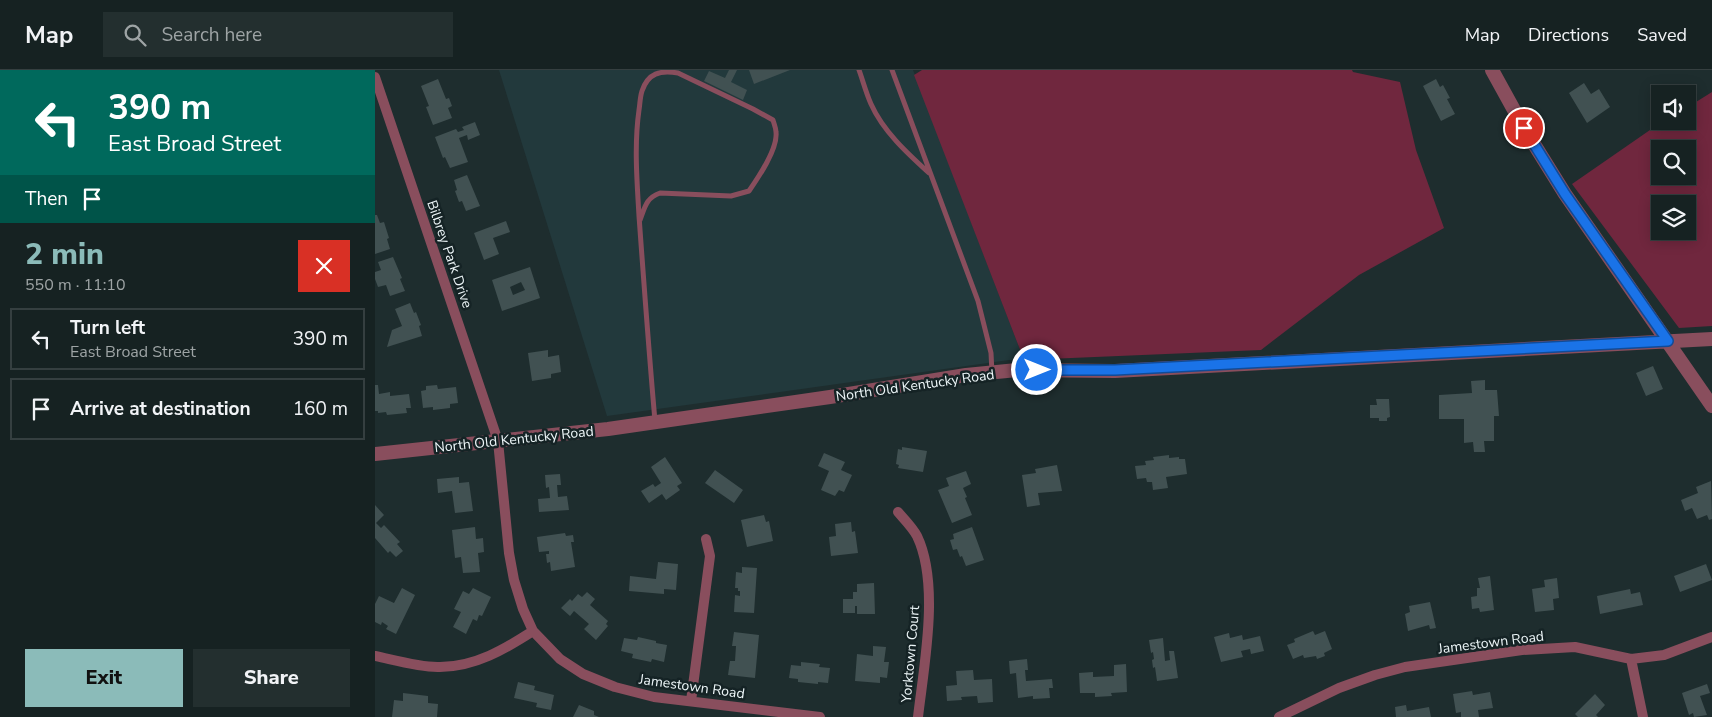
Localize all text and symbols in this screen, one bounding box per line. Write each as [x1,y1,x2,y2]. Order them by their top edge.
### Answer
search box [103,12,453,57]
text: Map [25,19,73,51]
icon: search [121,21,149,49]
text: Search here [161,22,262,48]
text: Map [1465,23,1500,47]
text: Directions [1528,23,1609,47]
text: Saved [1637,23,1687,47]
text: 390 m [108,84,211,131]
map controls [1651,85,1696,240]
button: sound [1651,85,1696,130]
icon: left [25,90,90,155]
pin [1503,107,1545,149]
icon: arrive [1510,114,1538,142]
text: East Broad Street [108,129,281,159]
button: search [1651,140,1696,185]
icon: arrive [78,185,106,213]
text: Then [25,186,68,212]
button: layers [1651,195,1696,240]
street label: Bilbrey Park Drive [422,198,477,311]
text: 2 min [25,234,104,275]
button: close [298,240,350,292]
text: 550 m · 11:10 [25,274,126,296]
text: Turn left [70,315,145,341]
icon: left [27,325,55,353]
text: 390 m [293,326,348,352]
text: East Broad Street [70,341,196,363]
position arrow [1010,343,1062,395]
street label: North Old Kentucky Road [835,365,996,406]
icon: arrive [27,395,55,423]
text: Arrive at destination [70,396,251,422]
text: 160 m [293,396,348,422]
street label: North Old Kentucky Road [434,422,595,457]
street label: Yorktown Court [897,605,924,704]
street label: Jamestown Road [1436,627,1545,659]
button: Exit [25,649,183,707]
button: Share [193,649,350,707]
street label: Jamestown Road [637,670,746,703]

